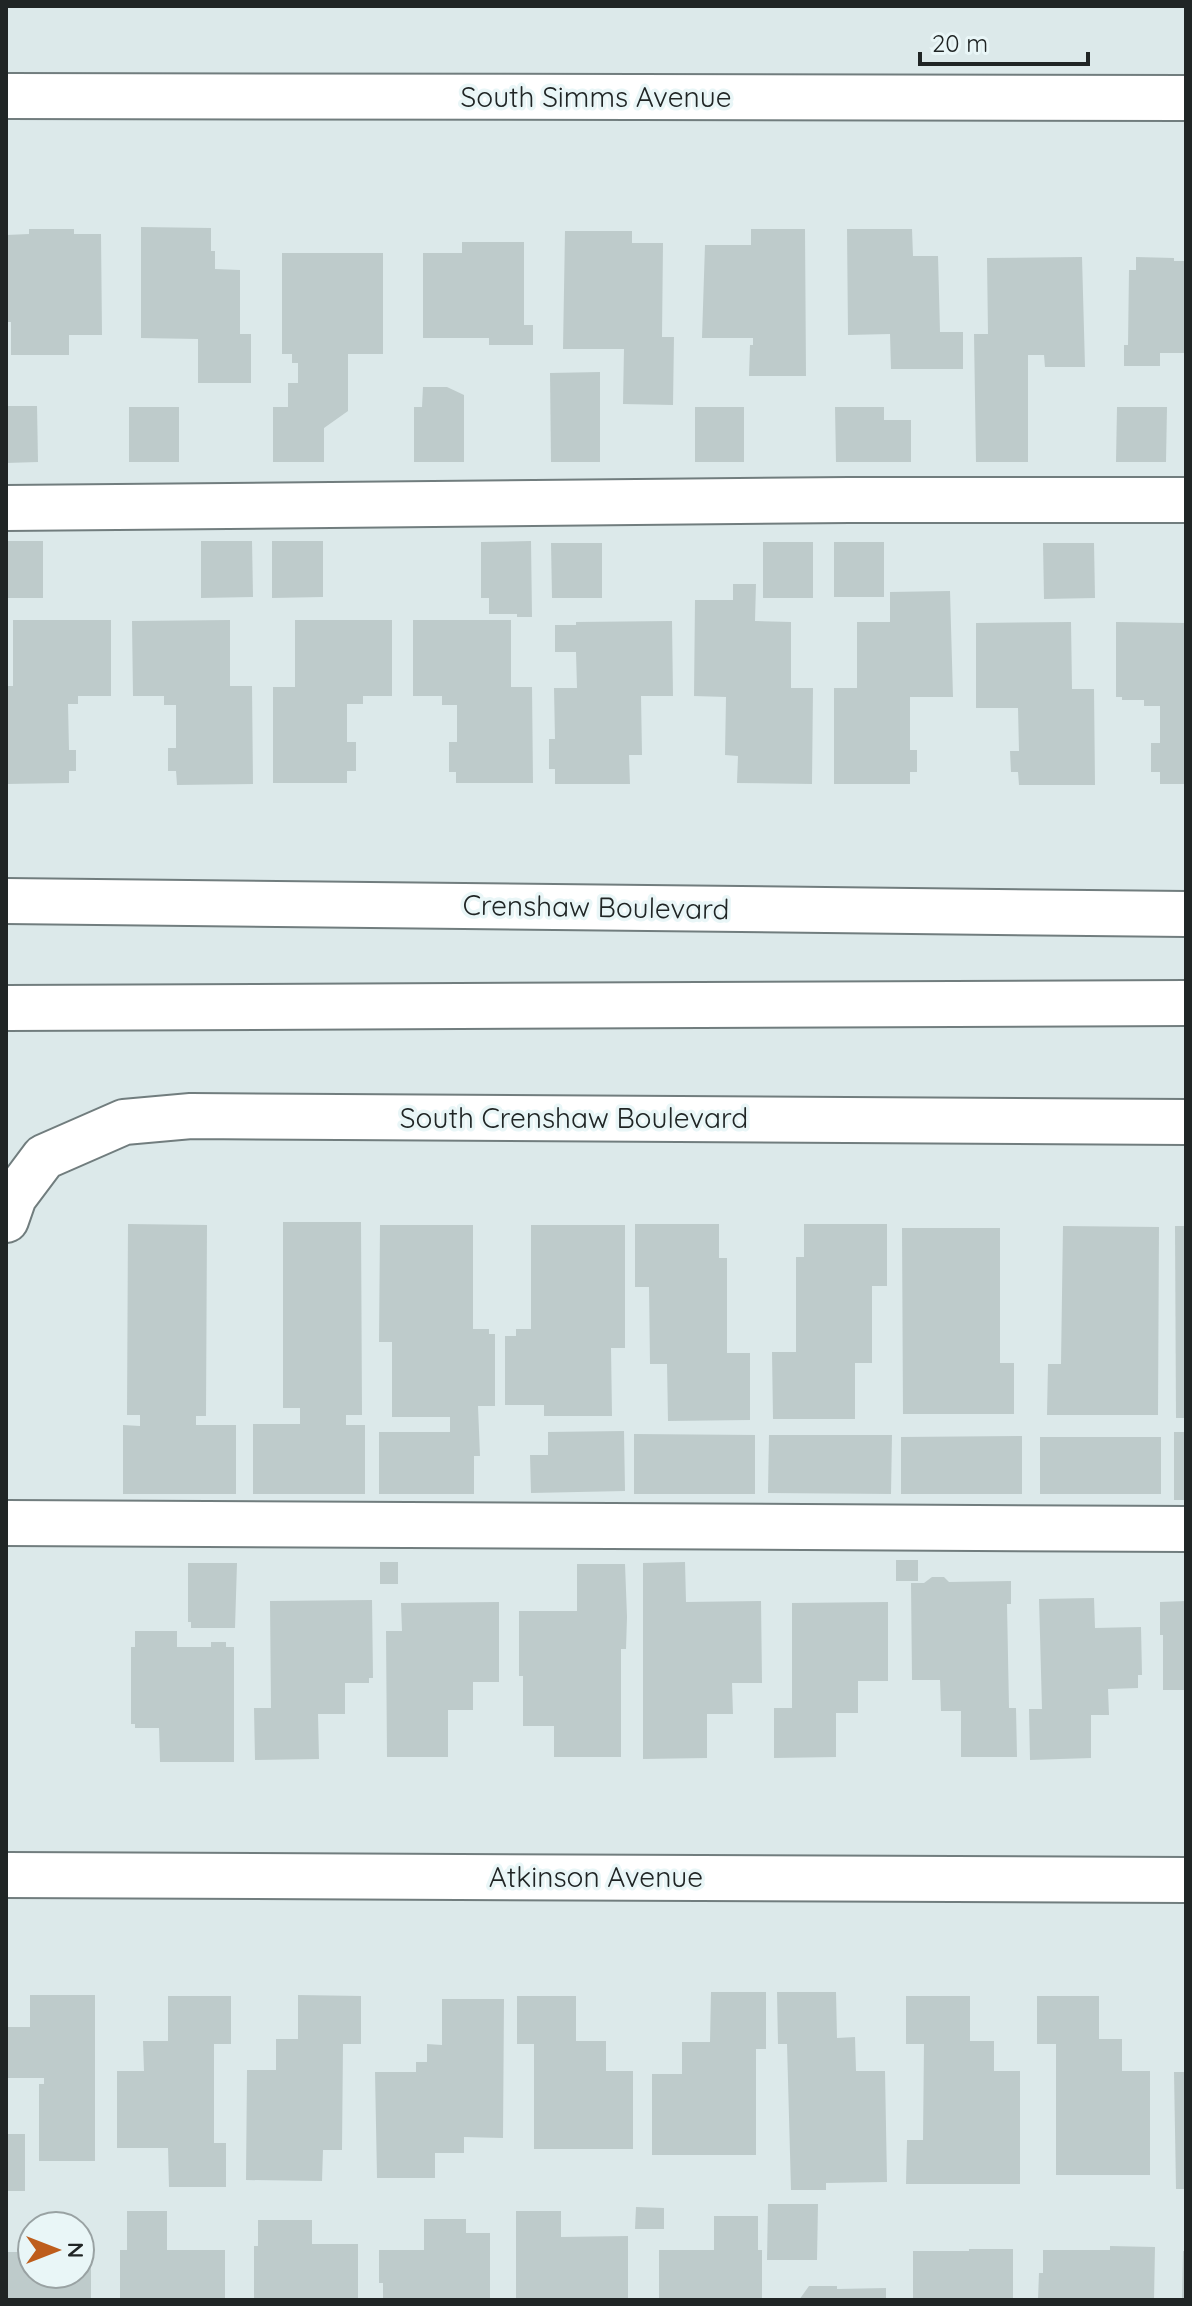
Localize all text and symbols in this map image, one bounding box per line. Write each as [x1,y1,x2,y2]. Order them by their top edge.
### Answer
scale bar [920,16,1088,66]
text: 20 m [932,28,988,58]
street label: South Simms Avenue [461,79,731,114]
street label: Crenshaw Boulevard [462,887,730,926]
street label: South Crenshaw Boulevard [400,1100,748,1135]
street label: Atkinson Avenue [489,1859,703,1894]
north arrow [16,2210,96,2290]
text: N [62,2242,90,2258]

